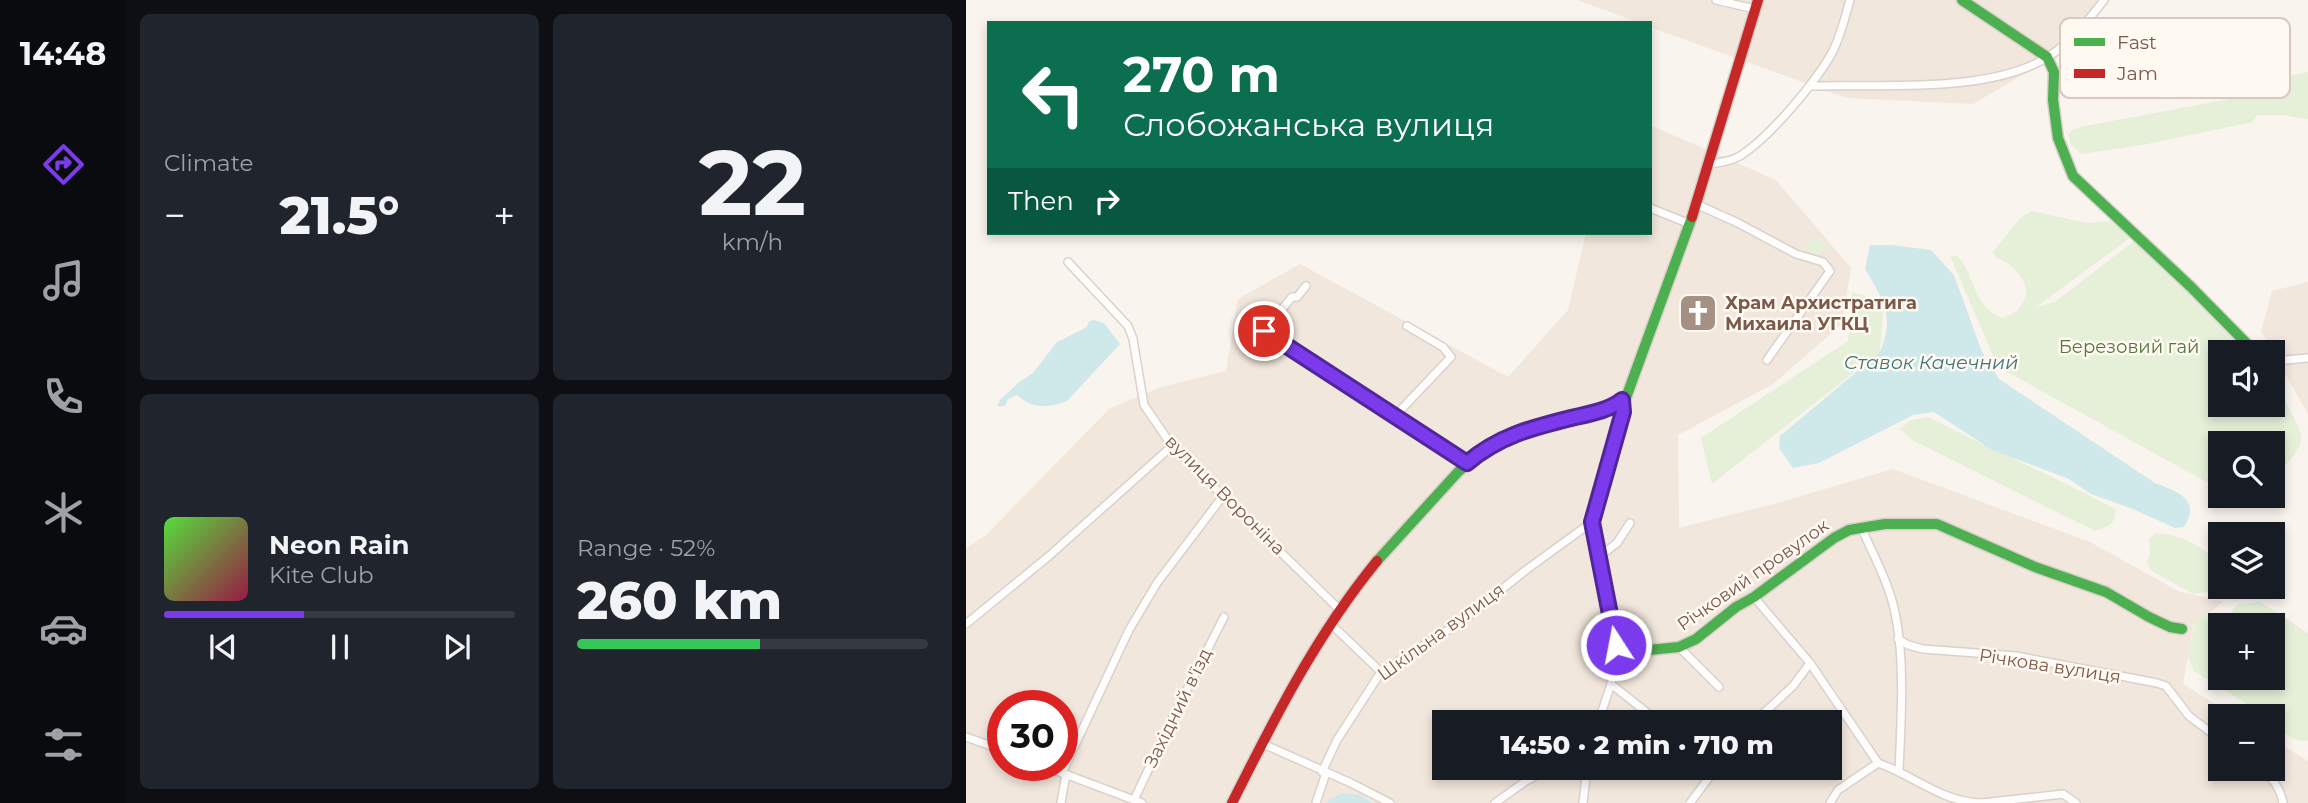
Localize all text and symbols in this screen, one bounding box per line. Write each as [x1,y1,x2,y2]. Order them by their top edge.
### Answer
legend [2060,18,2290,98]
text: Fast [2117,31,2157,54]
text: 14:48 [20,34,106,73]
text: 270 m [1123,45,1280,104]
icon: left [1008,49,1099,140]
text: Jam [2116,62,2158,85]
text: Слобожанська вулиця [1123,105,1494,144]
text: 22 [699,127,806,238]
icon: directions [39,140,88,189]
text: Climate [164,149,253,177]
icon: right [1088,182,1126,220]
text: 21.5° [280,184,400,247]
text: Then [1008,185,1074,217]
text: − [164,192,186,239]
text: + [493,192,515,239]
text: km/h [722,228,783,256]
icon: music [39,256,88,305]
church icon: Храм Архистратига Михаила УГКЦ [1677,292,1719,334]
place label: Храм Архистратига Михаила УГКЦ [1725,292,1917,335]
pin [1234,301,1294,361]
icon: arrive [1245,312,1283,350]
park label: Березовий гай [2059,336,2199,358]
map controls [2208,340,2285,781]
button: sound [2208,340,2285,417]
water label: Ставок Качечний [1844,351,2018,374]
icon: phone [39,372,88,421]
street label: вулиця Вороніна [1160,430,1290,560]
button: search [2208,431,2285,508]
icon: climate [39,488,88,537]
street label: Річковий провулок [1673,514,1833,636]
button: layers [2208,522,2285,599]
text: Neon Rain [269,529,410,561]
text: Range · 52% [577,534,715,562]
text: Kite Club [269,561,374,589]
text: 260 km [577,569,782,632]
street label: Шкільна вулиця [1373,579,1509,685]
icon: car [39,604,88,653]
position arrow [1579,608,1653,682]
button: + [2208,613,2285,690]
icon: previous [204,628,242,666]
icon: pause [321,628,359,666]
icon: next [438,628,476,666]
street label: Західний в'їзд [1140,644,1217,771]
street label: Річкова вулиця [1977,644,2123,688]
speed limit sign: 30 [987,690,1078,781]
button: − [2208,704,2285,781]
icon: filters [39,720,88,769]
text: 14:50 · 2 min · 710 m [1500,729,1774,761]

